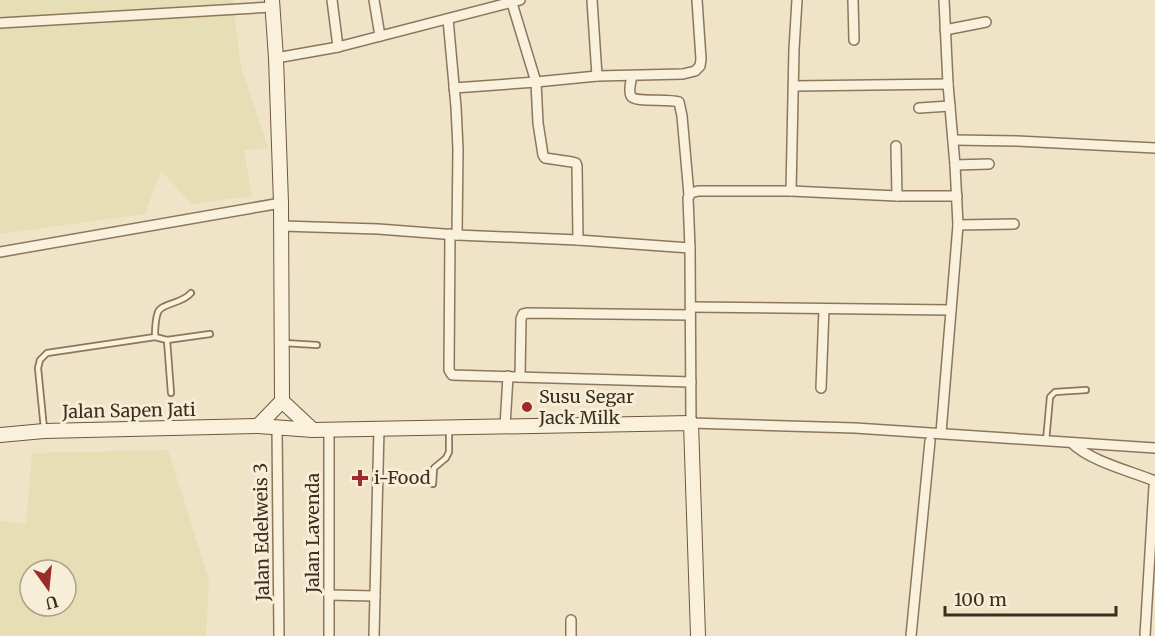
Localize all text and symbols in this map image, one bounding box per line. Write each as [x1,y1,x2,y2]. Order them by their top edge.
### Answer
place label: Susu Segar Jack Milk [538,385,634,429]
street label: Jalan Sapen Jati [61,398,196,423]
marker: Susu Segar Jack Milk [520,400,534,414]
street label: Jalan Edelweis 3 [249,463,274,602]
place label: i-Food [374,466,431,489]
marker: i-Food [351,469,369,487]
street label: Jalan Lavenda [301,472,324,594]
north arrow [18,558,78,618]
scale bar [945,579,1116,617]
text: 100 m [954,588,1007,611]
text: U [43,591,60,614]

